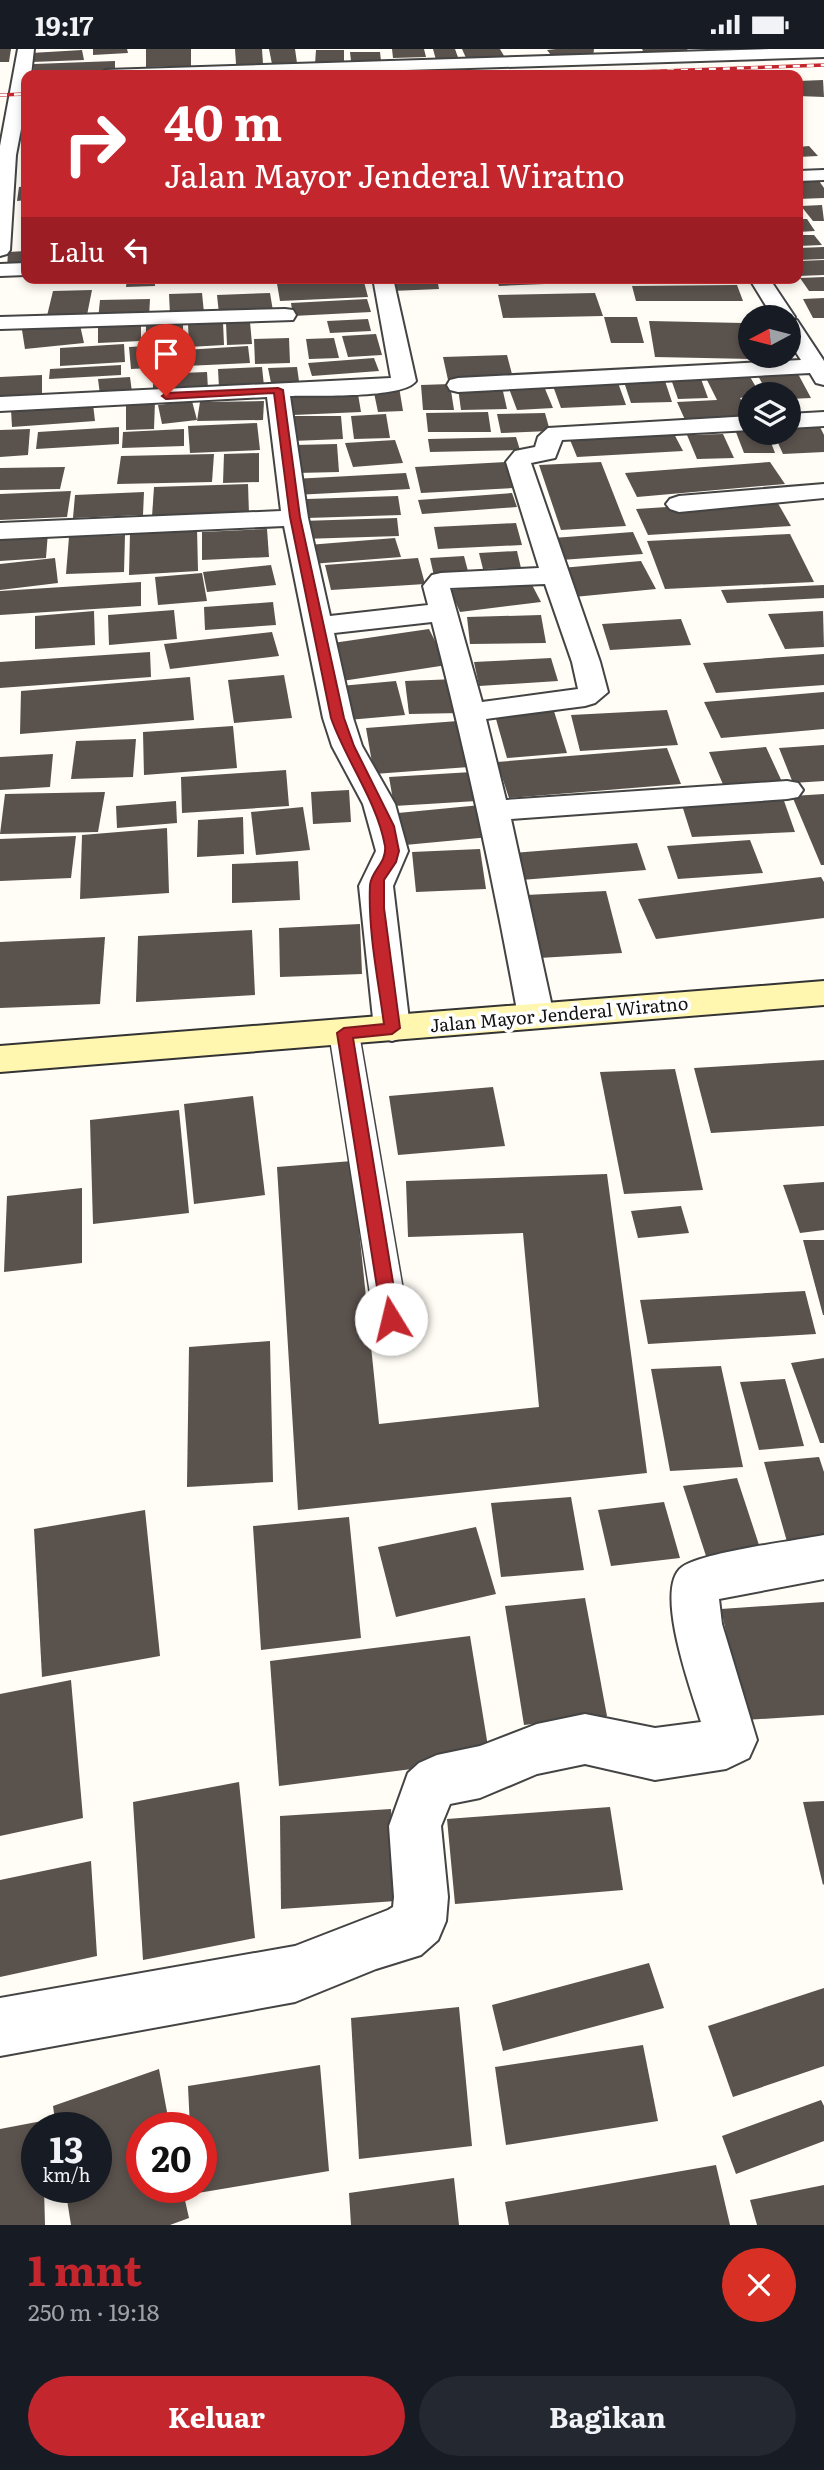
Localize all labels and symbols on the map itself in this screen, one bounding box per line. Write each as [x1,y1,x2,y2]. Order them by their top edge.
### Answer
north arrow [738,305,802,367]
pin [136,324,196,396]
street label: Jalan Mayor Jenderal Wiratno [429,989,689,1038]
position arrow [354,1282,428,1356]
speed limit sign: 20 [126,2112,217,2203]

